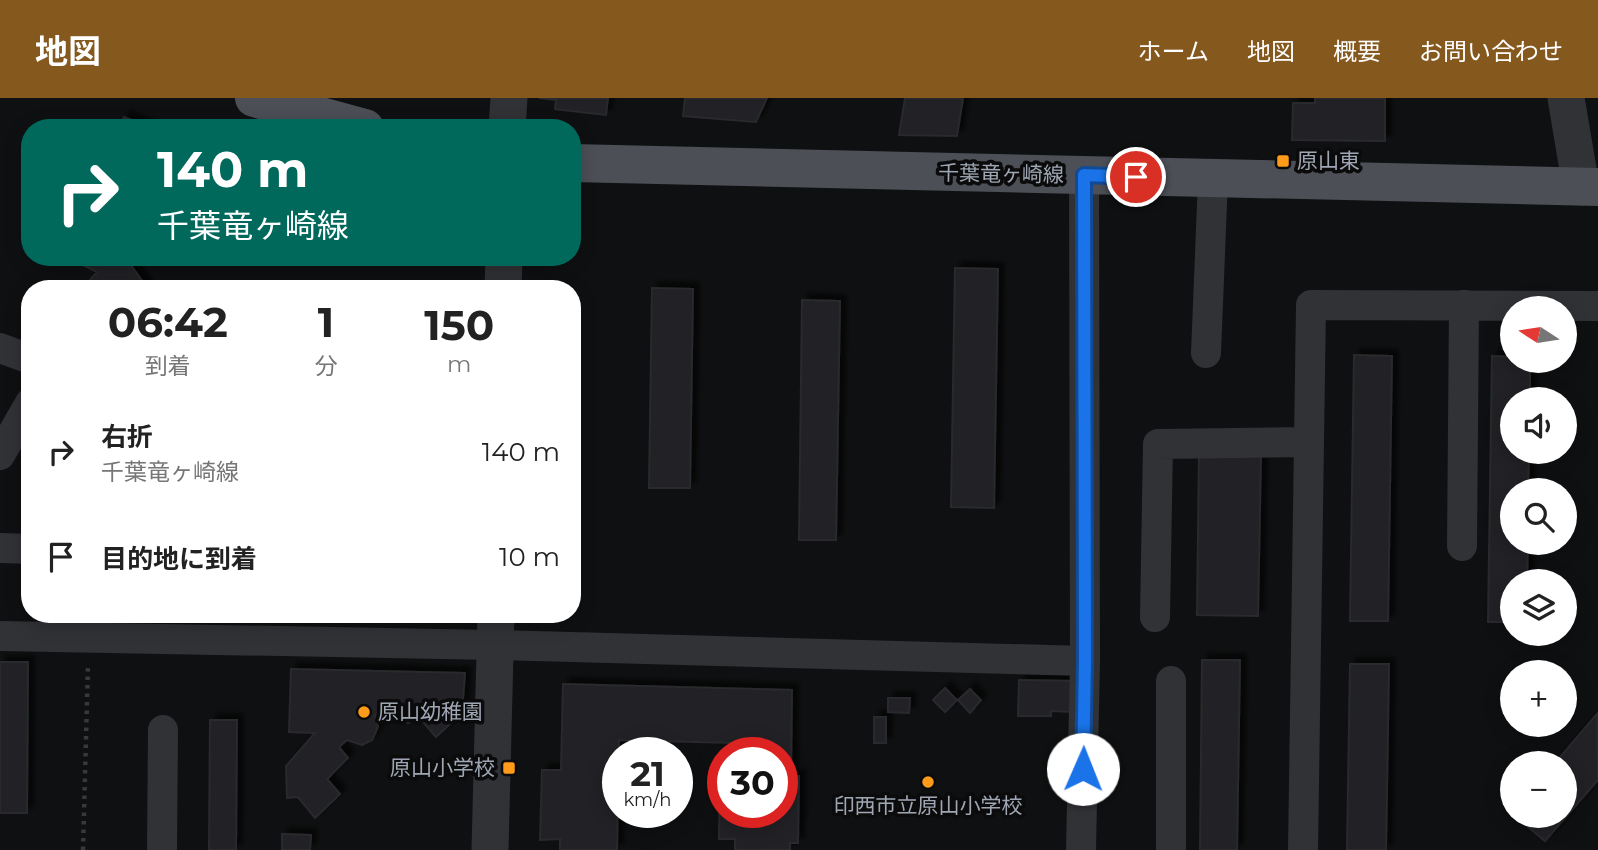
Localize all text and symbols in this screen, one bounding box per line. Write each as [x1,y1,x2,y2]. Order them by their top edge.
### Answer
text: 地図 [35,31,101,71]
text: ホーム [1138,37,1209,66]
text: 地図 [1247,37,1295,66]
text: 概要 [1333,37,1381,66]
text: お問い合わせ [1419,37,1563,66]
text: 140 m [157,140,309,199]
icon: right [42,147,133,238]
pin [1106,147,1166,207]
place label: 原山東 [1297,148,1360,173]
marker: 原山東 [1275,153,1291,169]
icon: arrive [1117,158,1155,196]
street label: 千葉竜ヶ崎線 [938,160,1064,187]
text: 千葉竜ヶ崎線 [157,206,349,245]
text: 06:42 [108,296,228,348]
text: 1 [318,296,334,348]
north arrow [1500,296,1577,373]
map controls [1500,296,1577,828]
text: 150 [424,299,494,351]
text: m [447,350,471,378]
text: 到着 [145,352,191,380]
text: 分 [315,352,338,380]
button: sound [1500,387,1577,464]
text: 右折 [101,421,153,453]
icon: right [42,433,80,471]
text: 140 m [482,436,560,468]
text: 千葉竜ヶ崎線 [101,458,239,486]
button: search [1500,478,1577,555]
icon: arrive [42,538,80,576]
text: 10 m [499,541,560,573]
text: 目的地に到着 [101,543,257,575]
button: layers [1500,569,1577,646]
button: + [1500,660,1577,737]
place label: 原山幼稚園 [378,699,483,724]
marker: 原山幼稚園 [356,704,372,720]
position arrow [1046,732,1120,806]
speed limit sign: 30 [707,737,798,828]
button: − [1500,751,1577,828]
text: 21 [630,752,665,795]
place label: 原山小学校 [390,755,495,780]
marker: 原山小学校 [501,760,517,776]
marker: 印西市立原山小学校 [920,774,936,790]
text: km/h [623,789,672,811]
place label: 印西市立原山小学校 [834,793,1023,818]

